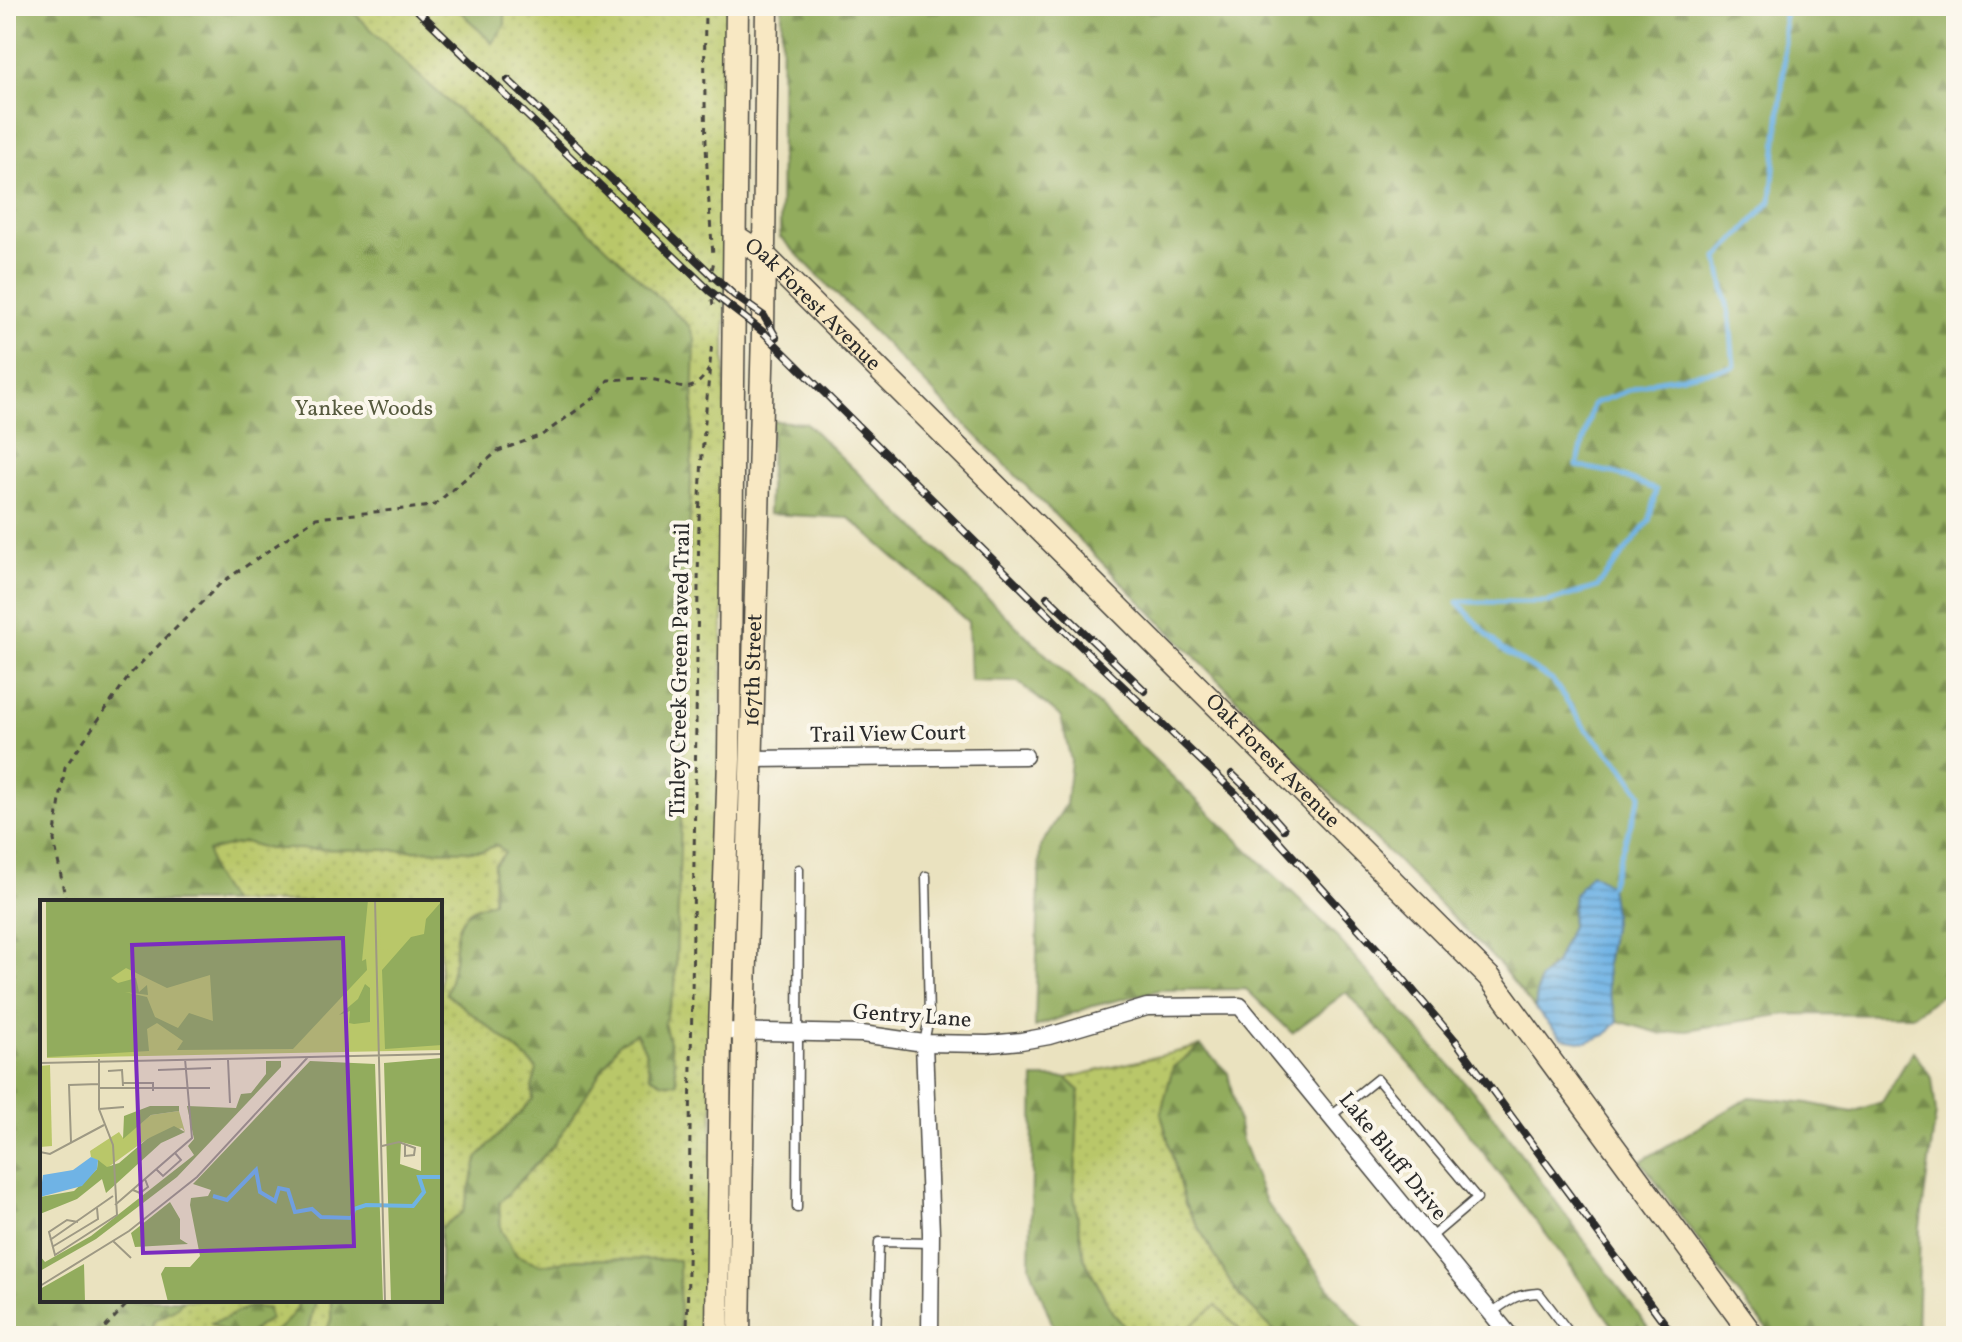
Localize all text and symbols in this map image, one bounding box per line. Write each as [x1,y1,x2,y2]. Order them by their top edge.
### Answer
street label: Oak Forest Avenue [738,231,888,378]
park label: Yankee Woods [295,394,433,425]
street label: Tinley Creek Green Paved Trail [663,522,699,818]
street label: 167th Street [737,613,771,727]
street label: Oak Forest Avenue [1198,687,1347,836]
street label: Trail View Court [810,718,967,752]
inset map [40,900,442,1302]
street label: Gentry Lane [852,997,972,1037]
street label: Lake Bluff Drive [1330,1086,1454,1228]

